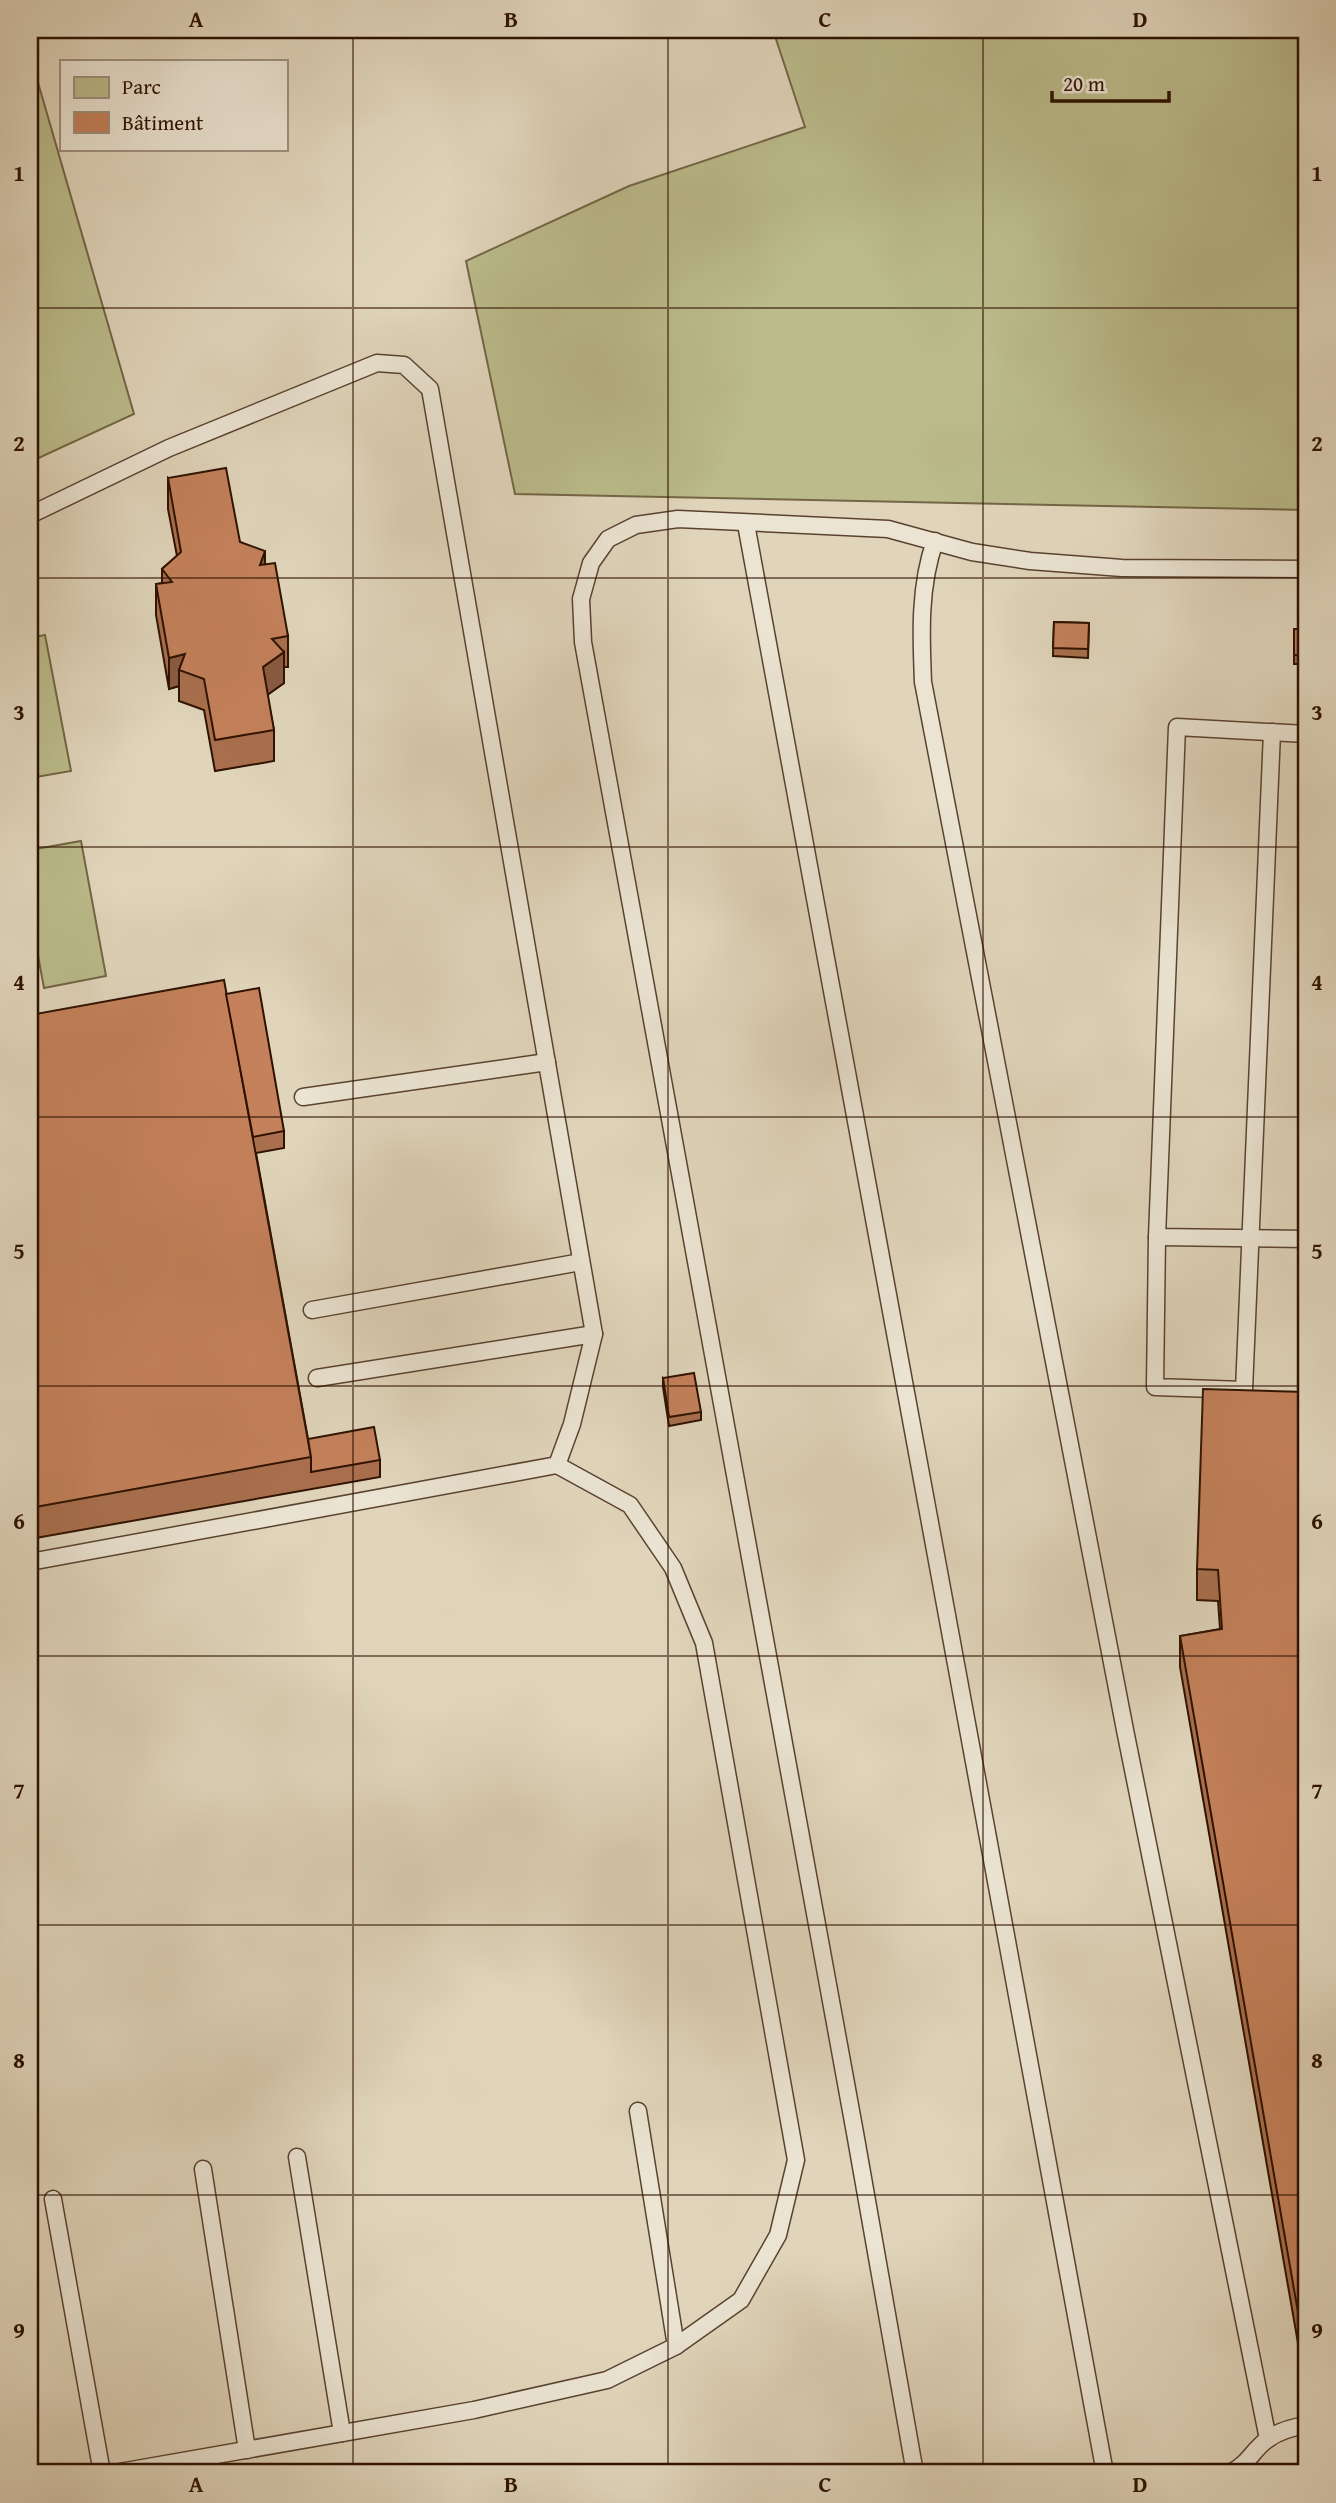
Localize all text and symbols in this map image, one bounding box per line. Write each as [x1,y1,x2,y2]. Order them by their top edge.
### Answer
text: A [189,2,204,35]
text: B [504,2,518,35]
text: C [818,2,832,35]
text: D [1133,2,1148,35]
legend [60,60,287,150]
scale bar [1052,60,1170,104]
text: 20 m [1063,68,1105,99]
text: Parc [122,71,161,102]
text: Bâtiment [122,107,204,138]
text: 1 [13,156,25,189]
text: 1 [1311,156,1323,189]
text: 2 [13,426,25,459]
text: 2 [1311,426,1323,459]
text: 3 [13,695,25,728]
text: 3 [1311,695,1323,728]
text: 4 [13,965,25,998]
text: 4 [1311,965,1323,998]
text: 5 [13,1234,25,1267]
text: 5 [1311,1234,1323,1267]
text: 6 [13,1504,25,1537]
text: 6 [1311,1504,1323,1537]
text: 7 [13,1774,25,1807]
text: 7 [1311,1774,1323,1807]
text: 8 [13,2043,25,2076]
text: 8 [1311,2043,1323,2076]
text: 9 [13,2313,25,2346]
text: 9 [1311,2313,1323,2346]
text: A [189,2467,204,2500]
text: B [504,2467,518,2500]
text: C [818,2467,832,2500]
text: D [1133,2467,1148,2500]

